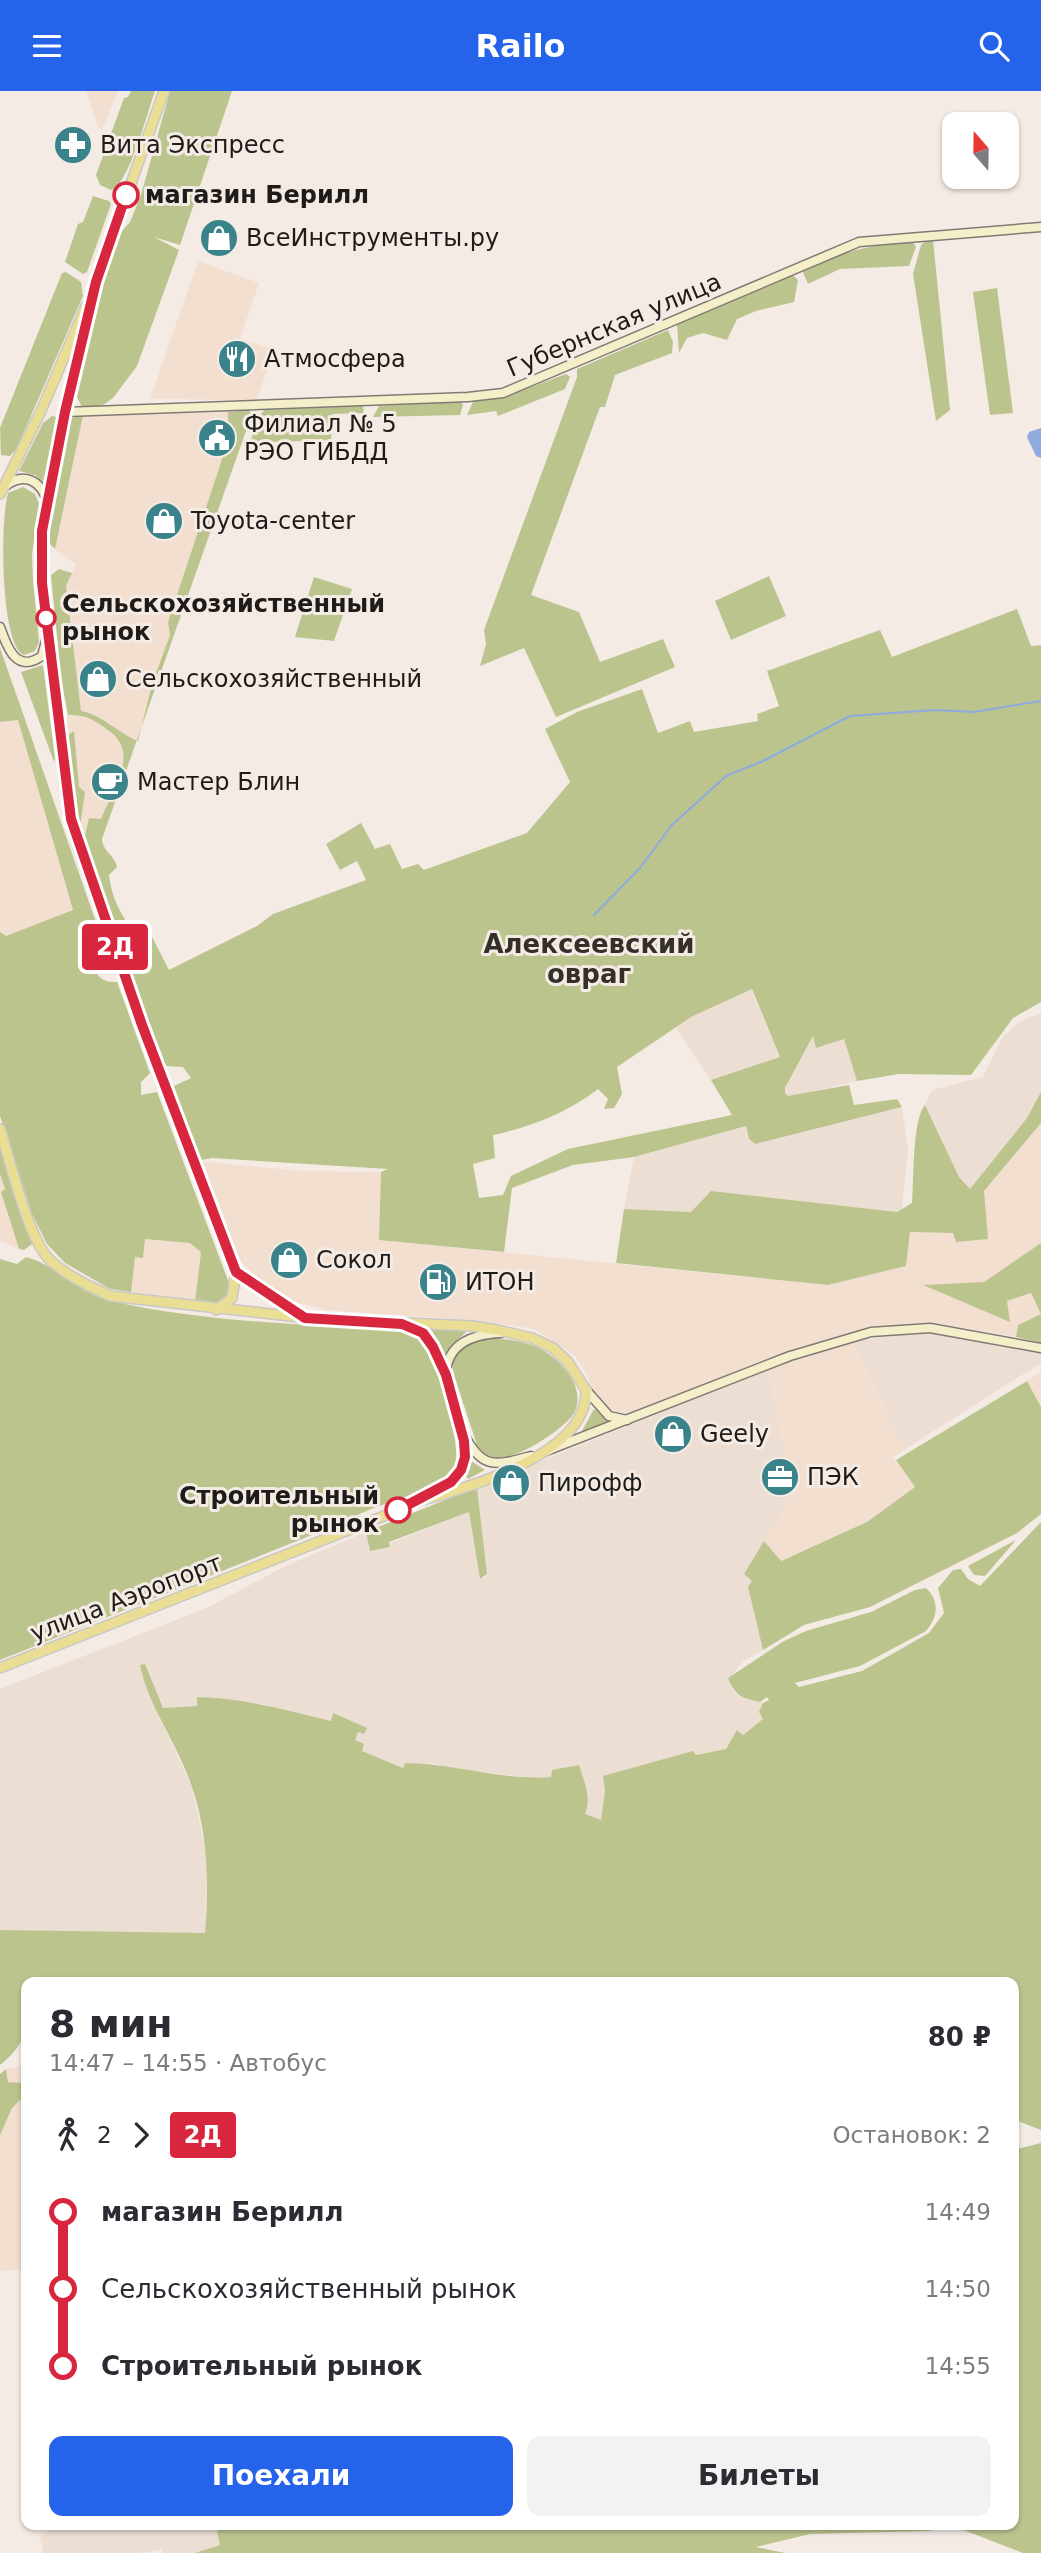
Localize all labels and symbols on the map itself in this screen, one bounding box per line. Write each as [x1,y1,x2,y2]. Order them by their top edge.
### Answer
north arrow [942,112,1018,189]
pharmacy icon: Вита Экспресс [52,124,94,166]
place label: Вита Экспресс [100,131,285,159]
place label: магазин Берилл [145,181,369,209]
marker: магазин Берилл [113,182,139,208]
shop icon: ВсеИнструменты.ру [198,217,240,259]
place label: ВсеИнструменты.ру [246,224,499,252]
street label: Губернская улица [503,267,725,383]
restaurant icon: Атмосфера [216,338,258,380]
place label: Атмосфера [264,345,406,373]
place label: Филиал № 5 РЭО ГИБДД [244,410,397,466]
public building icon: Филиал № 5 РЭО ГИБДД [196,417,238,459]
shop icon: Toyota-center [143,500,185,542]
place label: Toyota-center [190,507,355,535]
place label: Сельскохозяйственный рынок [62,590,385,646]
marker: Сельскохозяйственный рынок [36,608,56,628]
shop icon: Сельскохозяйственный [77,658,119,700]
place label: Сельскохозяйственный [125,665,422,693]
cafe icon: Мастер Блин [89,761,131,803]
place label: Мастер Блин [137,768,300,796]
line badge: 2Д [83,924,146,970]
district label: Алексеевский овраг [483,929,695,989]
shop icon: Сокол [268,1239,310,1281]
place label: Сокол [316,1246,392,1274]
fuel station icon: ИТОН [417,1261,459,1303]
place label: ИТОН [465,1268,535,1296]
shop icon: Geely [652,1413,694,1455]
place label: Geely [700,1420,769,1448]
office icon: ПЭК [759,1456,801,1498]
shop icon: Пирофф [490,1462,532,1504]
place label: ПЭК [807,1463,859,1491]
place label: Пирофф [538,1469,643,1497]
place label: Строительный рынок [179,1482,379,1538]
marker: Строительный рынок [385,1497,411,1523]
street label: улица Аэропорт [26,1549,226,1647]

